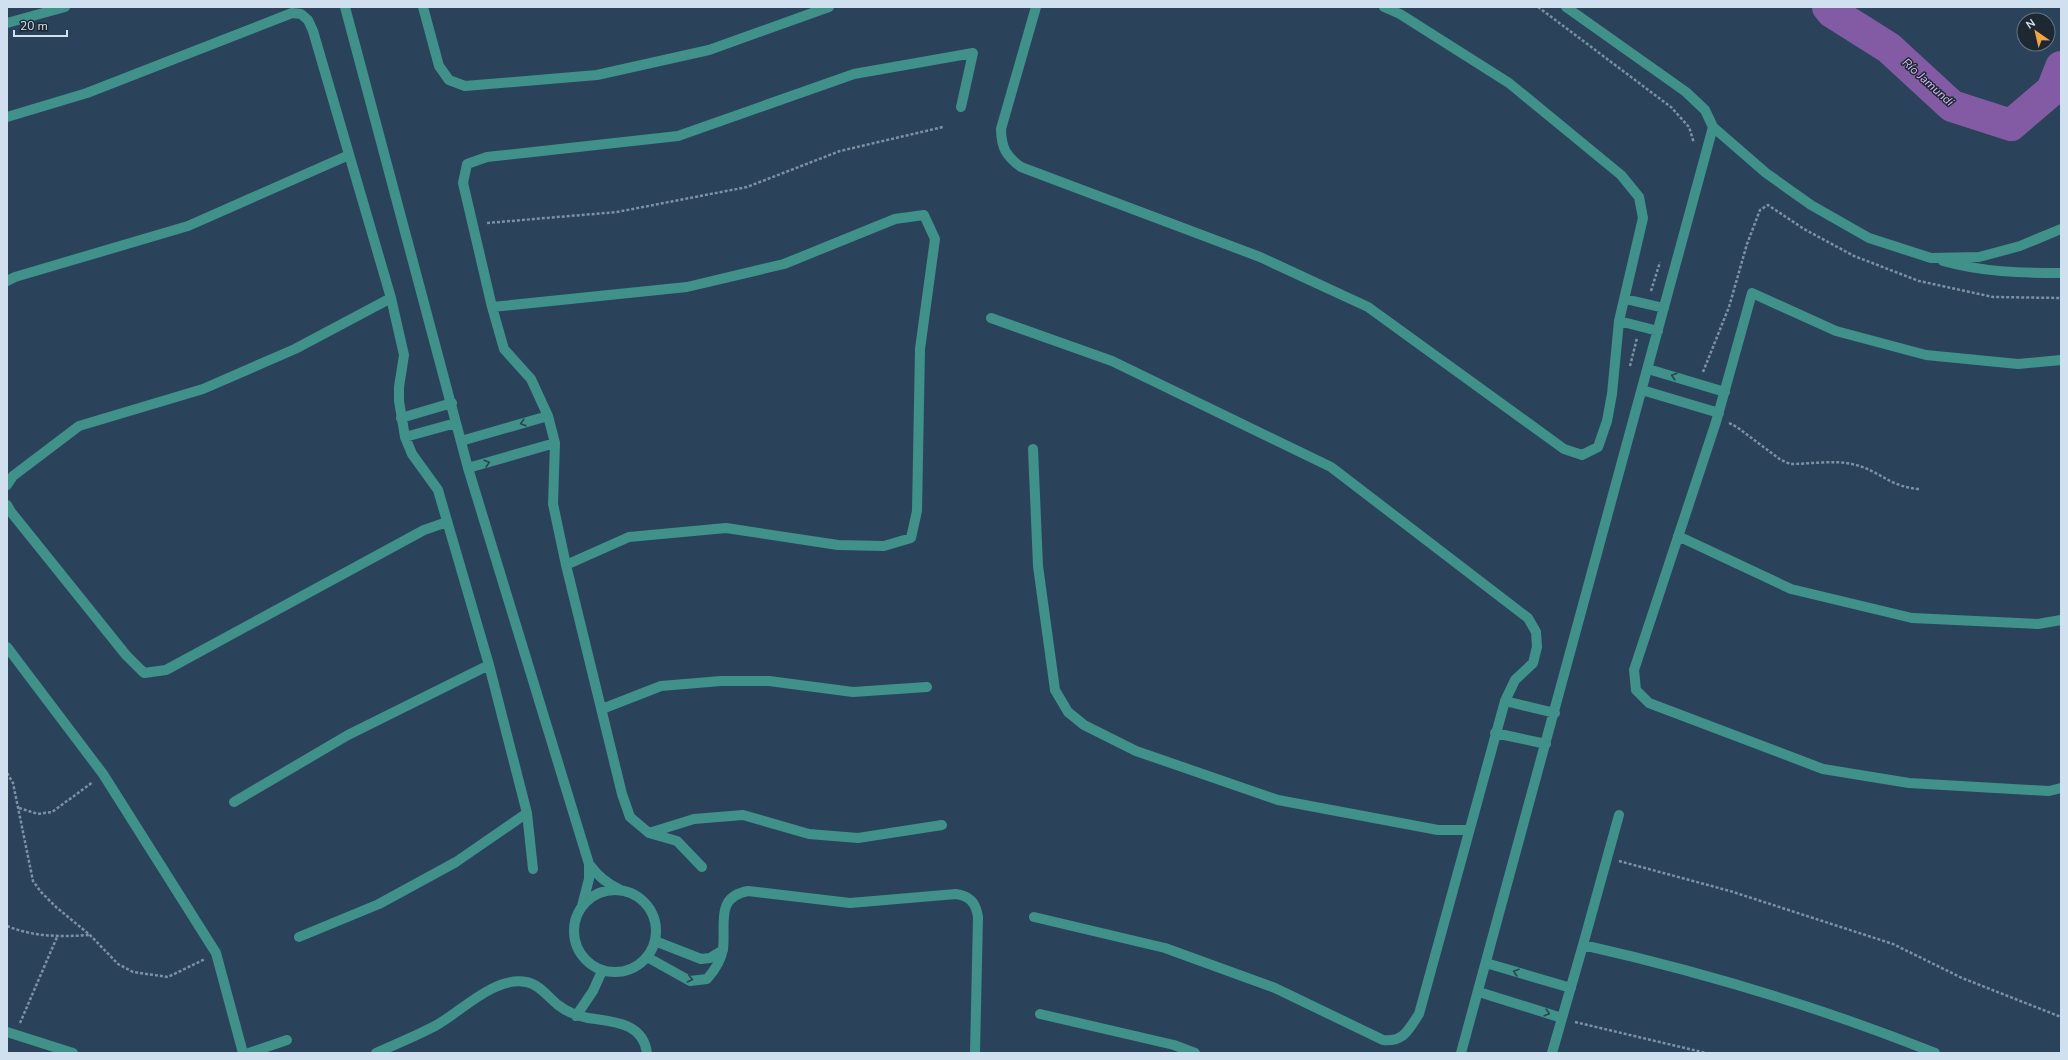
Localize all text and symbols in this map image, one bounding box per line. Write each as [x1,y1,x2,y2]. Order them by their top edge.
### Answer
scale bar [14,12,67,38]
north arrow [2016,12,2056,52]
text: N [2023,16,2038,33]
text: 20 m [20,18,48,34]
water label: Río Jamundi [1899,55,1957,110]
one-way arrow [1670,372,1677,381]
one-way arrow [520,418,527,427]
one-way arrow [484,459,491,468]
one-way arrow [1513,968,1520,977]
one-way arrow [687,975,694,983]
one-way arrow [1543,1009,1550,1017]

